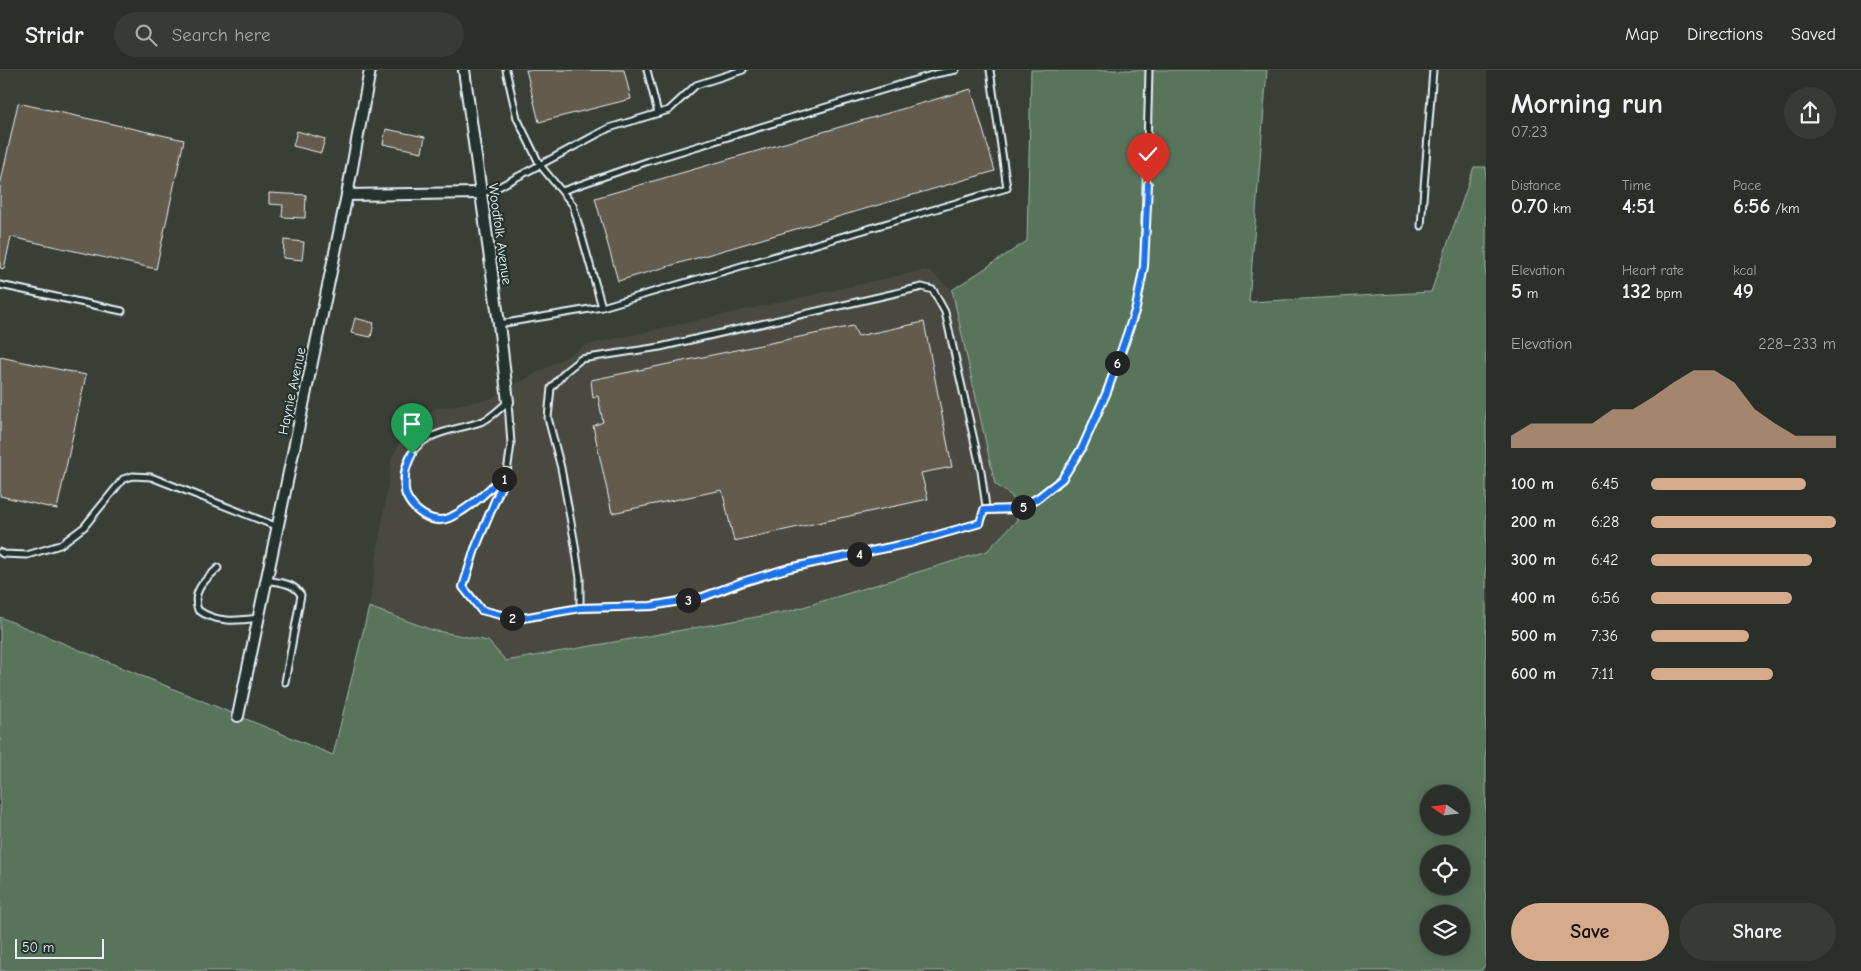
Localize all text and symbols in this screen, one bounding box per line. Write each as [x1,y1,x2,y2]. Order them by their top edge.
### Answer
search box [114,12,464,57]
text: Stridr [25,21,84,49]
icon: search [132,21,160,49]
text: Search here [172,24,271,46]
text: Map [1625,24,1659,45]
text: Directions [1687,24,1763,45]
text: Saved [1791,24,1836,45]
button: share [1784,87,1836,139]
text: Morning run [1511,88,1663,120]
text: 07:23 [1511,123,1548,141]
pin [1127,133,1169,184]
icon: check [1134,140,1162,168]
text: Distance [1511,177,1561,194]
text: Time [1622,177,1651,194]
text: Pace [1733,177,1761,194]
street label: Woodfolk Avenue [484,182,516,286]
text: 0.70 [1511,194,1548,218]
text: 4:51 [1622,194,1656,218]
text: 6:56 [1733,194,1770,218]
text: km [1548,200,1571,217]
text: /km [1770,200,1800,217]
text: Elevation [1511,262,1565,279]
text: Heart rate [1622,262,1684,279]
text: kcal [1733,262,1757,279]
text: 5 [1511,279,1522,303]
text: 132 [1622,279,1651,303]
text: 49 [1733,279,1754,303]
text: m [1522,285,1538,302]
text: bpm [1651,285,1682,302]
text: Elevation [1511,335,1572,353]
text: 228–233 m [1758,335,1836,353]
street label: Haynie Avenue [274,346,310,436]
pin: 6 [1104,350,1130,376]
text: 6 [1114,355,1121,372]
pin [391,403,433,454]
icon: arrive [398,410,426,438]
pin: 1 [492,466,516,492]
text: 1 [502,471,507,488]
text: 100 m [1511,475,1554,493]
text: 6:45 [1591,475,1619,493]
pin: 5 [1010,494,1036,520]
text: 5 [1020,499,1027,516]
text: 200 m [1511,513,1556,531]
text: 6:28 [1591,513,1619,531]
pin: 4 [846,542,872,566]
text: 4 [856,546,863,563]
text: 300 m [1511,551,1556,569]
text: 6:42 [1591,551,1619,569]
pin: 3 [676,588,700,612]
text: 400 m [1511,589,1555,607]
text: 6:56 [1591,589,1620,607]
text: 3 [685,592,692,609]
pin: 2 [500,606,524,630]
text: 2 [509,610,516,627]
text: 500 m [1511,627,1556,645]
text: 7:36 [1591,627,1618,645]
text: 600 m [1511,665,1556,683]
text: 7:11 [1591,665,1614,683]
north arrow [1420,785,1470,835]
map controls [1420,785,1470,955]
button: locate [1420,845,1470,895]
button: Save [1511,903,1669,961]
button: Share [1679,903,1836,961]
button: layers [1420,905,1470,955]
scale bar [15,936,104,959]
text: 50 m [22,939,54,956]

